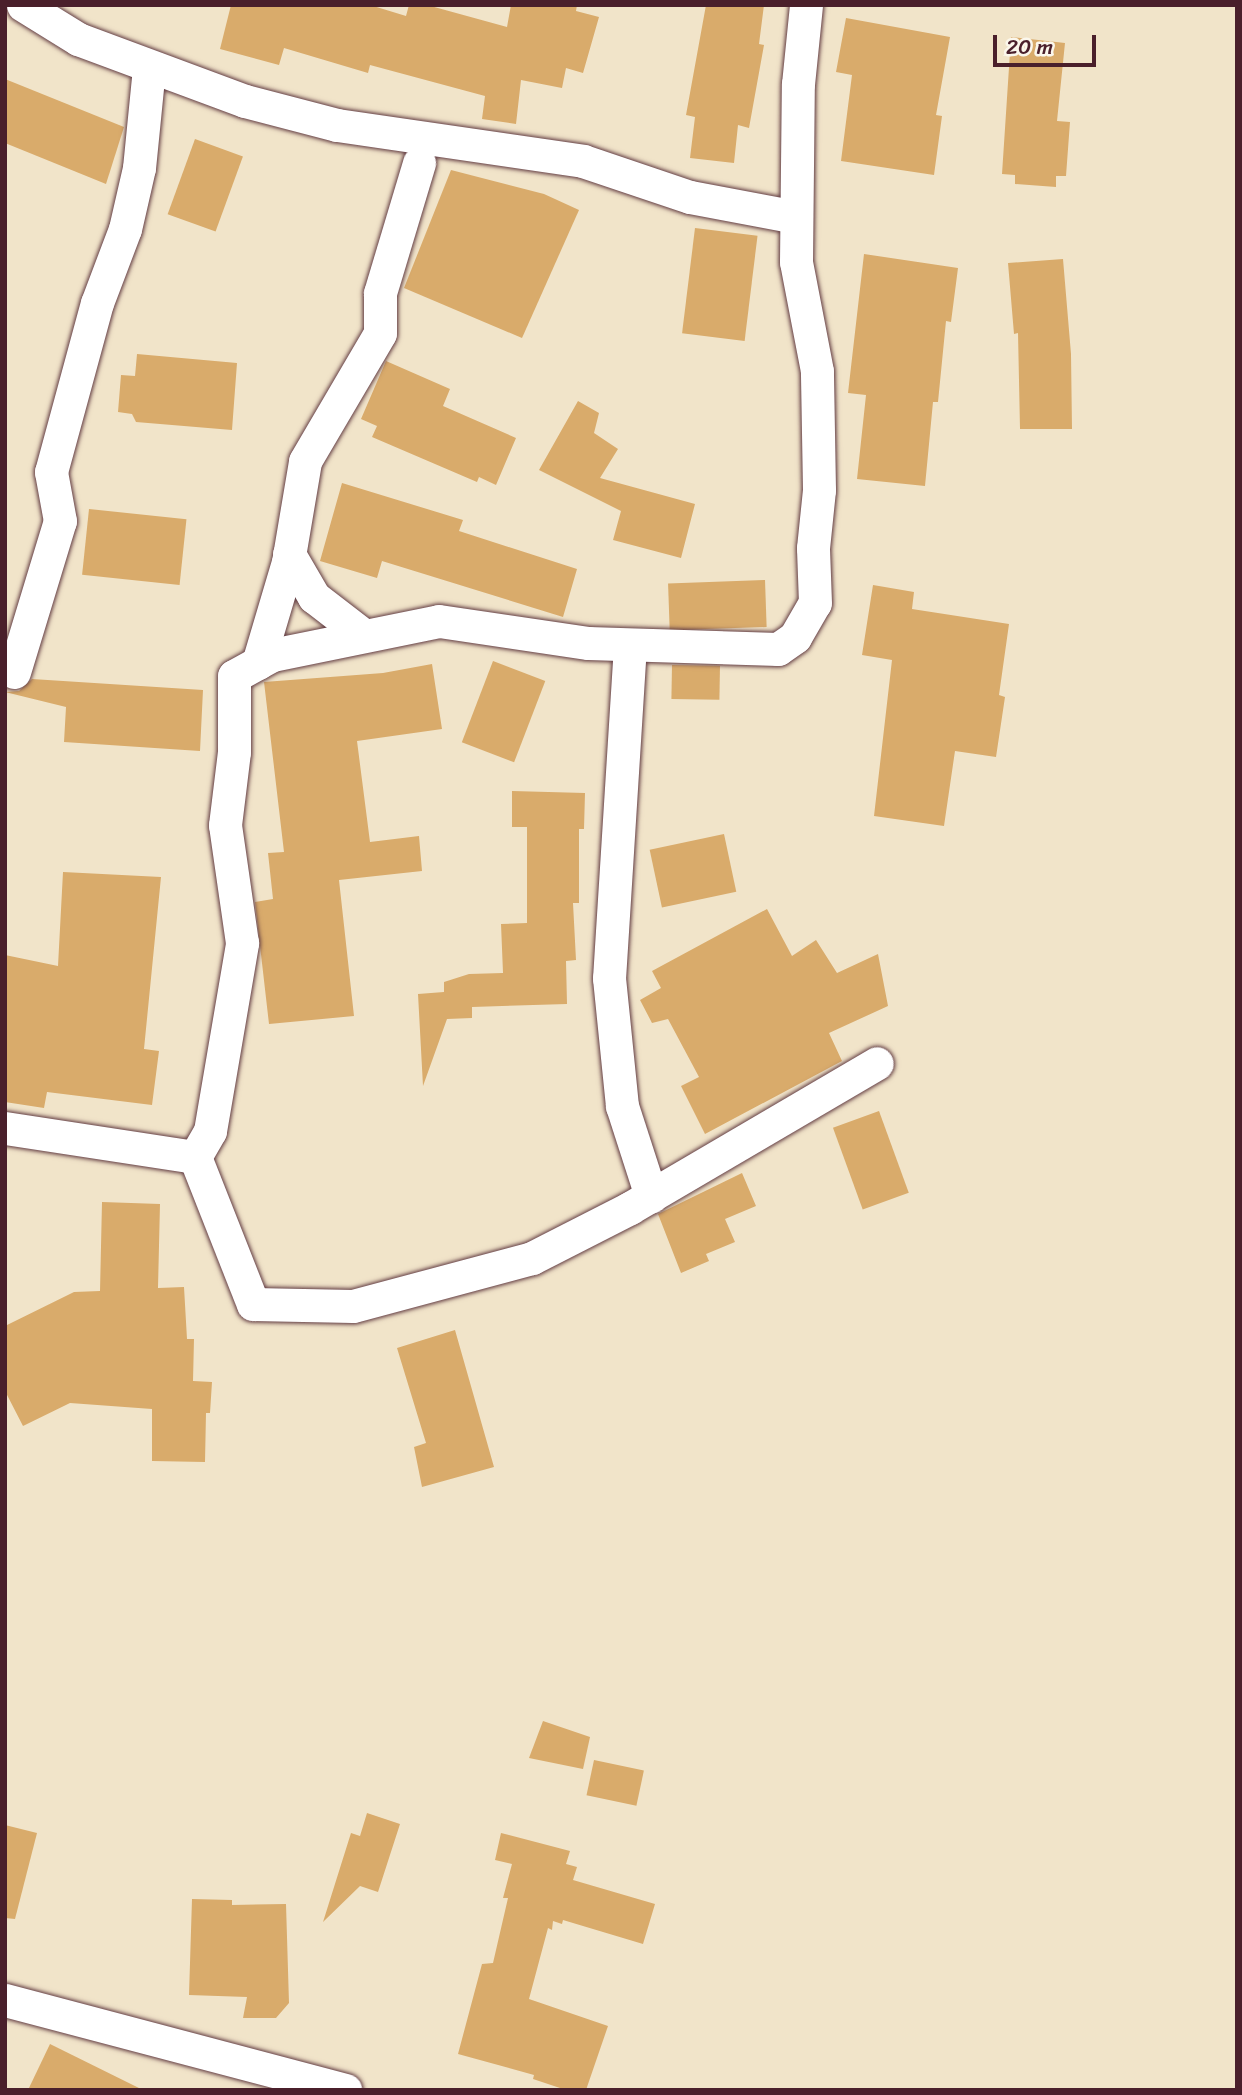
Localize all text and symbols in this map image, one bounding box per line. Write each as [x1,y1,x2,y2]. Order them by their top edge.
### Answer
scale bar [997,21,1100,65]
text: 20 m [1006,28,1053,66]

